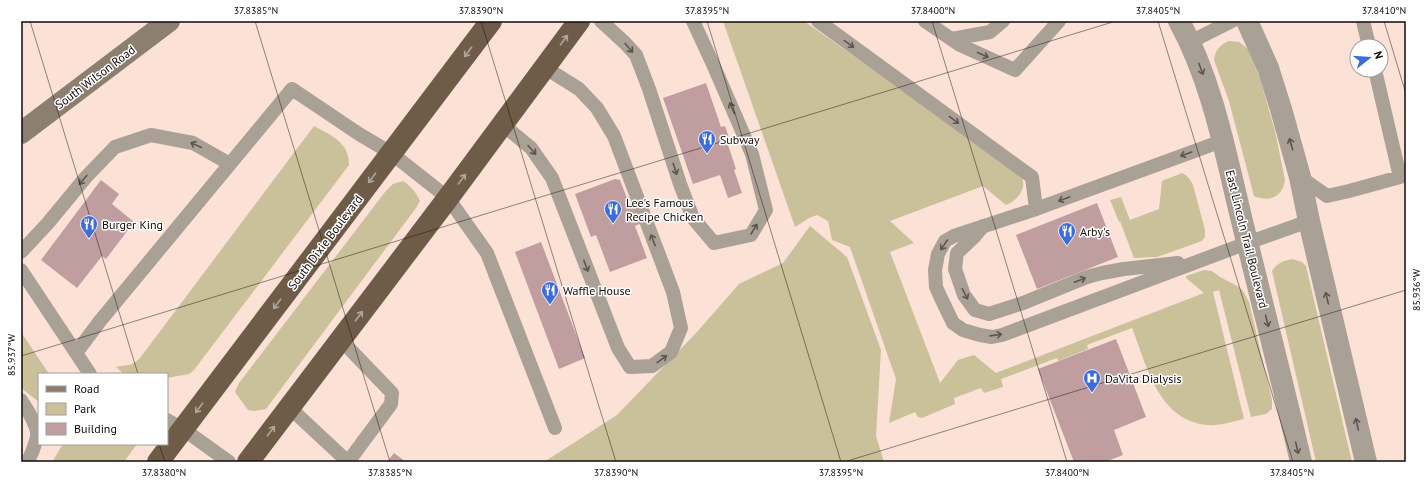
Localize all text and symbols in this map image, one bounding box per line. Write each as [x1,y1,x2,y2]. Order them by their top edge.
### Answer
text: 37.8385°N [234,4,278,17]
text: 37.8390°N [459,4,503,17]
text: 37.8395°N [685,4,729,17]
text: 37.8400°N [911,4,955,17]
text: 37.8405°N [1136,4,1180,17]
text: 37.8410°N [1362,4,1406,17]
one-way arrow [560,35,568,46]
north arrow [1349,38,1389,78]
one-way arrow [844,40,855,48]
street label: South Wilson Road [52,42,138,112]
one-way arrow [625,42,634,53]
one-way arrow [464,47,472,58]
text: N [1371,50,1386,61]
one-way arrow [977,52,989,60]
one-way arrow [1197,63,1205,75]
one-way arrow [728,103,735,115]
one-way arrow [949,116,960,124]
restaurant icon: Subway [697,129,717,154]
place label: Subway [720,132,760,147]
one-way arrow [1287,138,1294,151]
one-way arrow [191,141,203,148]
one-way arrow [527,144,536,155]
one-way arrow [1179,151,1192,158]
one-way arrow [672,162,679,175]
street label: East Lincoln Trail Boulevard [1223,168,1271,310]
one-way arrow [368,173,377,184]
one-way arrow [458,173,466,184]
one-way arrow [79,175,88,185]
street label: South Dixie Boulevard [285,192,365,292]
place label: Lee's Famous Recipe Chicken [626,195,703,224]
one-way arrow [1057,196,1070,203]
restaurant icon: Lee's Famous Recipe Chicken [603,199,623,224]
restaurant icon: Burger King [79,214,99,239]
place label: Burger King [102,217,163,232]
restaurant icon: Arby's [1057,221,1077,246]
one-way arrow [751,223,759,235]
place label: Arby's [1080,224,1110,239]
one-way arrow [648,234,656,246]
one-way arrow [940,239,948,250]
one-way arrow [583,260,591,272]
text: 85.936°W [1410,268,1423,311]
one-way arrow [1073,276,1085,284]
restaurant icon: Waffle House [540,280,560,305]
place label: Waffle House [563,283,631,298]
one-way arrow [962,288,969,300]
one-way arrow [1323,291,1331,304]
one-way arrow [273,299,281,310]
one-way arrow [354,311,363,322]
one-way arrow [1263,315,1271,328]
one-way arrow [989,331,1002,339]
text: 85.937°W [5,333,18,376]
one-way arrow [656,355,667,363]
hospital icon: DaVita Dialysis [1082,368,1102,393]
place label: DaVita Dialysis [1105,371,1182,386]
legend [38,373,168,445]
text: Road [74,381,99,396]
text: Park [74,401,96,416]
one-way arrow [195,402,203,413]
one-way arrow [1353,418,1361,431]
text: Building [74,421,117,436]
one-way arrow [267,425,276,436]
one-way arrow [1294,441,1302,454]
text: 37.8380°N [142,466,186,479]
text: 37.8385°N [368,466,412,479]
text: 37.8390°N [594,466,638,479]
text: 37.8395°N [819,466,863,479]
text: 37.8400°N [1045,466,1089,479]
text: 37.8405°N [1270,466,1314,479]

